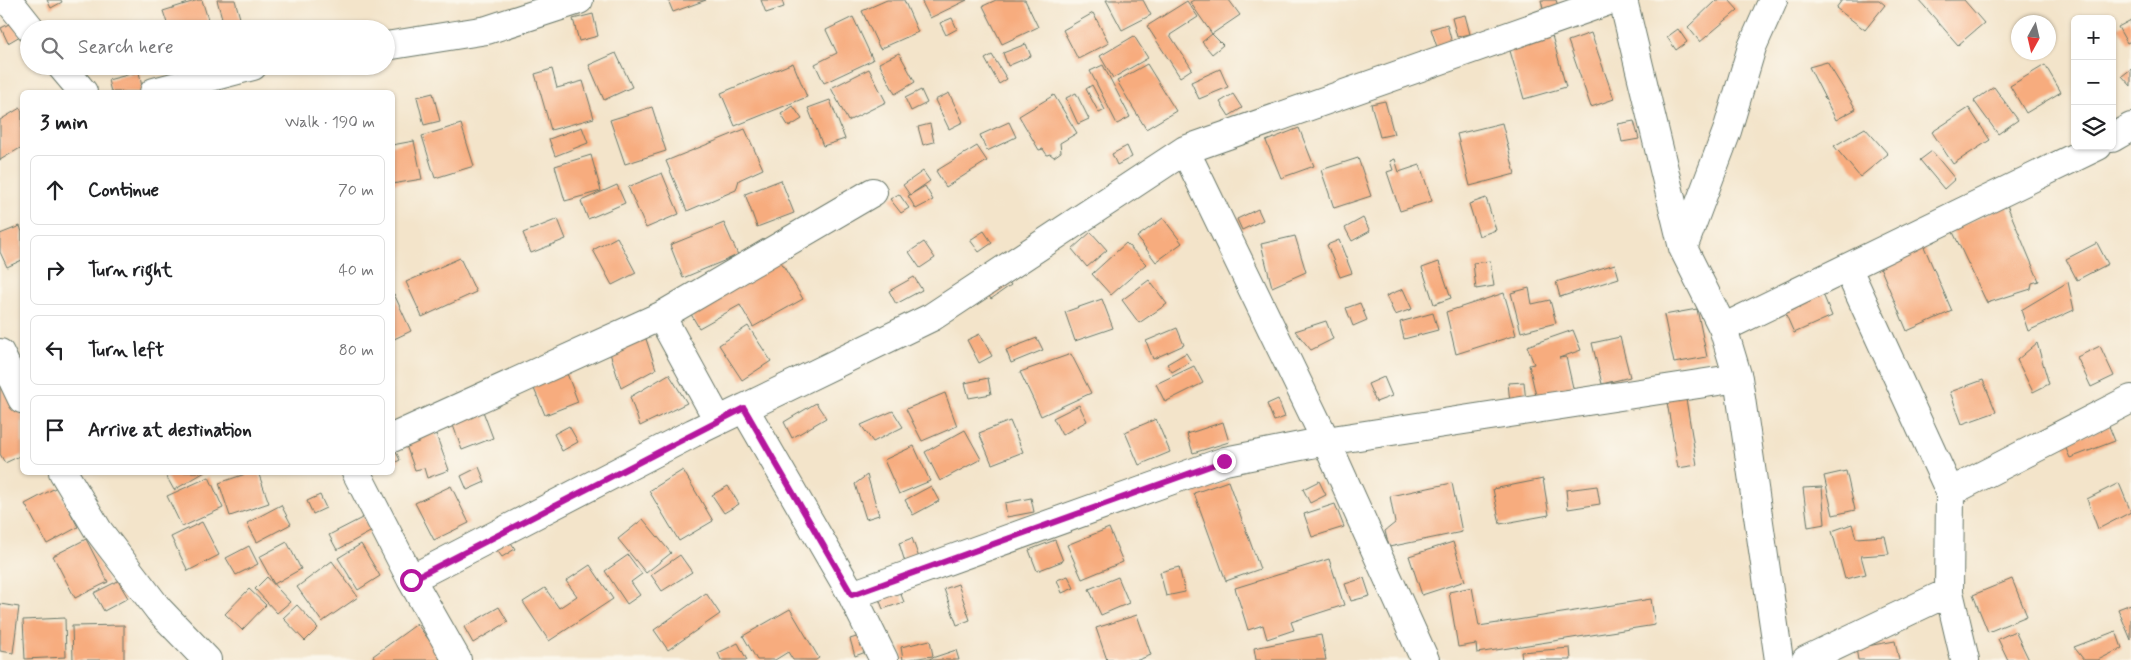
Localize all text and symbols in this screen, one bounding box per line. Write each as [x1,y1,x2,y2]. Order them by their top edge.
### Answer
north arrow [2011,15,2056,60]
map controls [2071,15,2116,150]
button: + [2071,15,2116,60]
search box [20,20,395,75]
icon: search [38,34,66,62]
text: Search here [78,35,174,60]
button: − [2071,60,2116,105]
button: layers [2071,105,2116,150]
text: 3 min [40,109,88,137]
text: Walk · 190 m [285,112,375,133]
icon: ahead [41,176,69,204]
text: Continue [88,178,159,203]
text: 70 m [338,180,374,201]
icon: right [41,256,69,284]
text: Turn right [88,258,172,283]
text: 40 m [338,260,374,281]
icon: left [41,336,69,364]
text: Turn left [88,338,164,363]
text: 80 m [339,340,374,361]
icon: arrive [41,416,69,444]
text: Arrive at destination [88,418,252,443]
route end [1213,450,1236,473]
route start [400,569,423,592]

